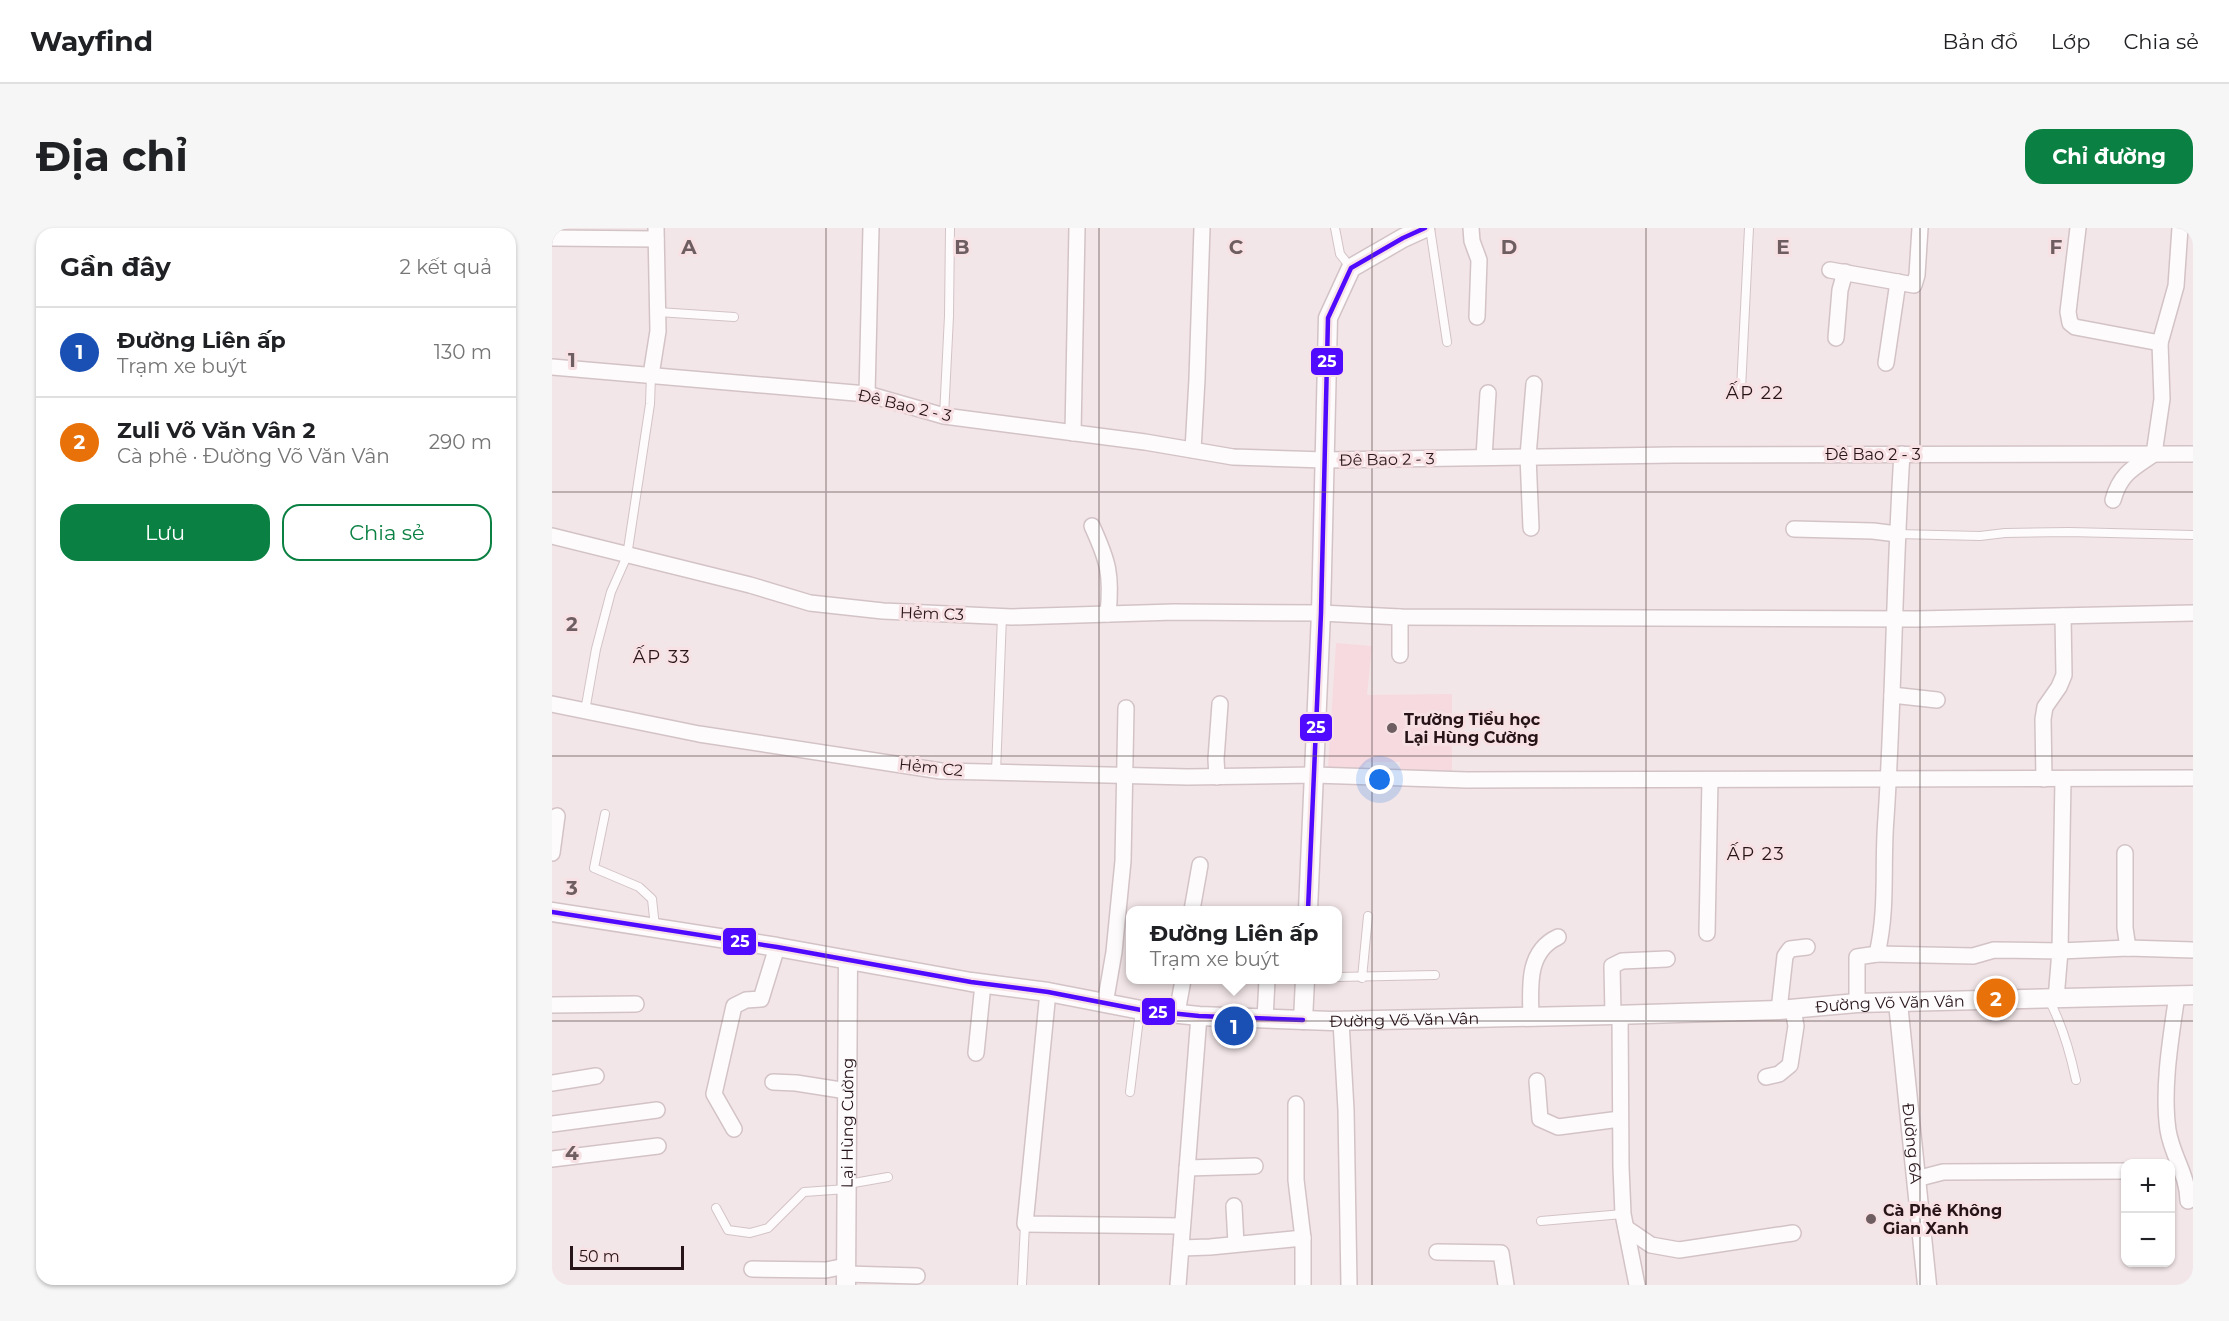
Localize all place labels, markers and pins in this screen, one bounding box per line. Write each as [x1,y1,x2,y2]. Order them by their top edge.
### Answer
place label: Trường Tiểu học Lại Hùng Cường [1404,710,1541,747]
marker: Trường Tiểu học Lại Hùng Cường [1385,721,1399,735]
pin: 2 [1976,976,2016,1020]
pin: 1 [1214,1004,1254,1048]
place label: Cà Phê Không Gian Xanh [1883,1201,2002,1238]
marker: Cà Phê Không Gian Xanh [1864,1212,1878,1226]

